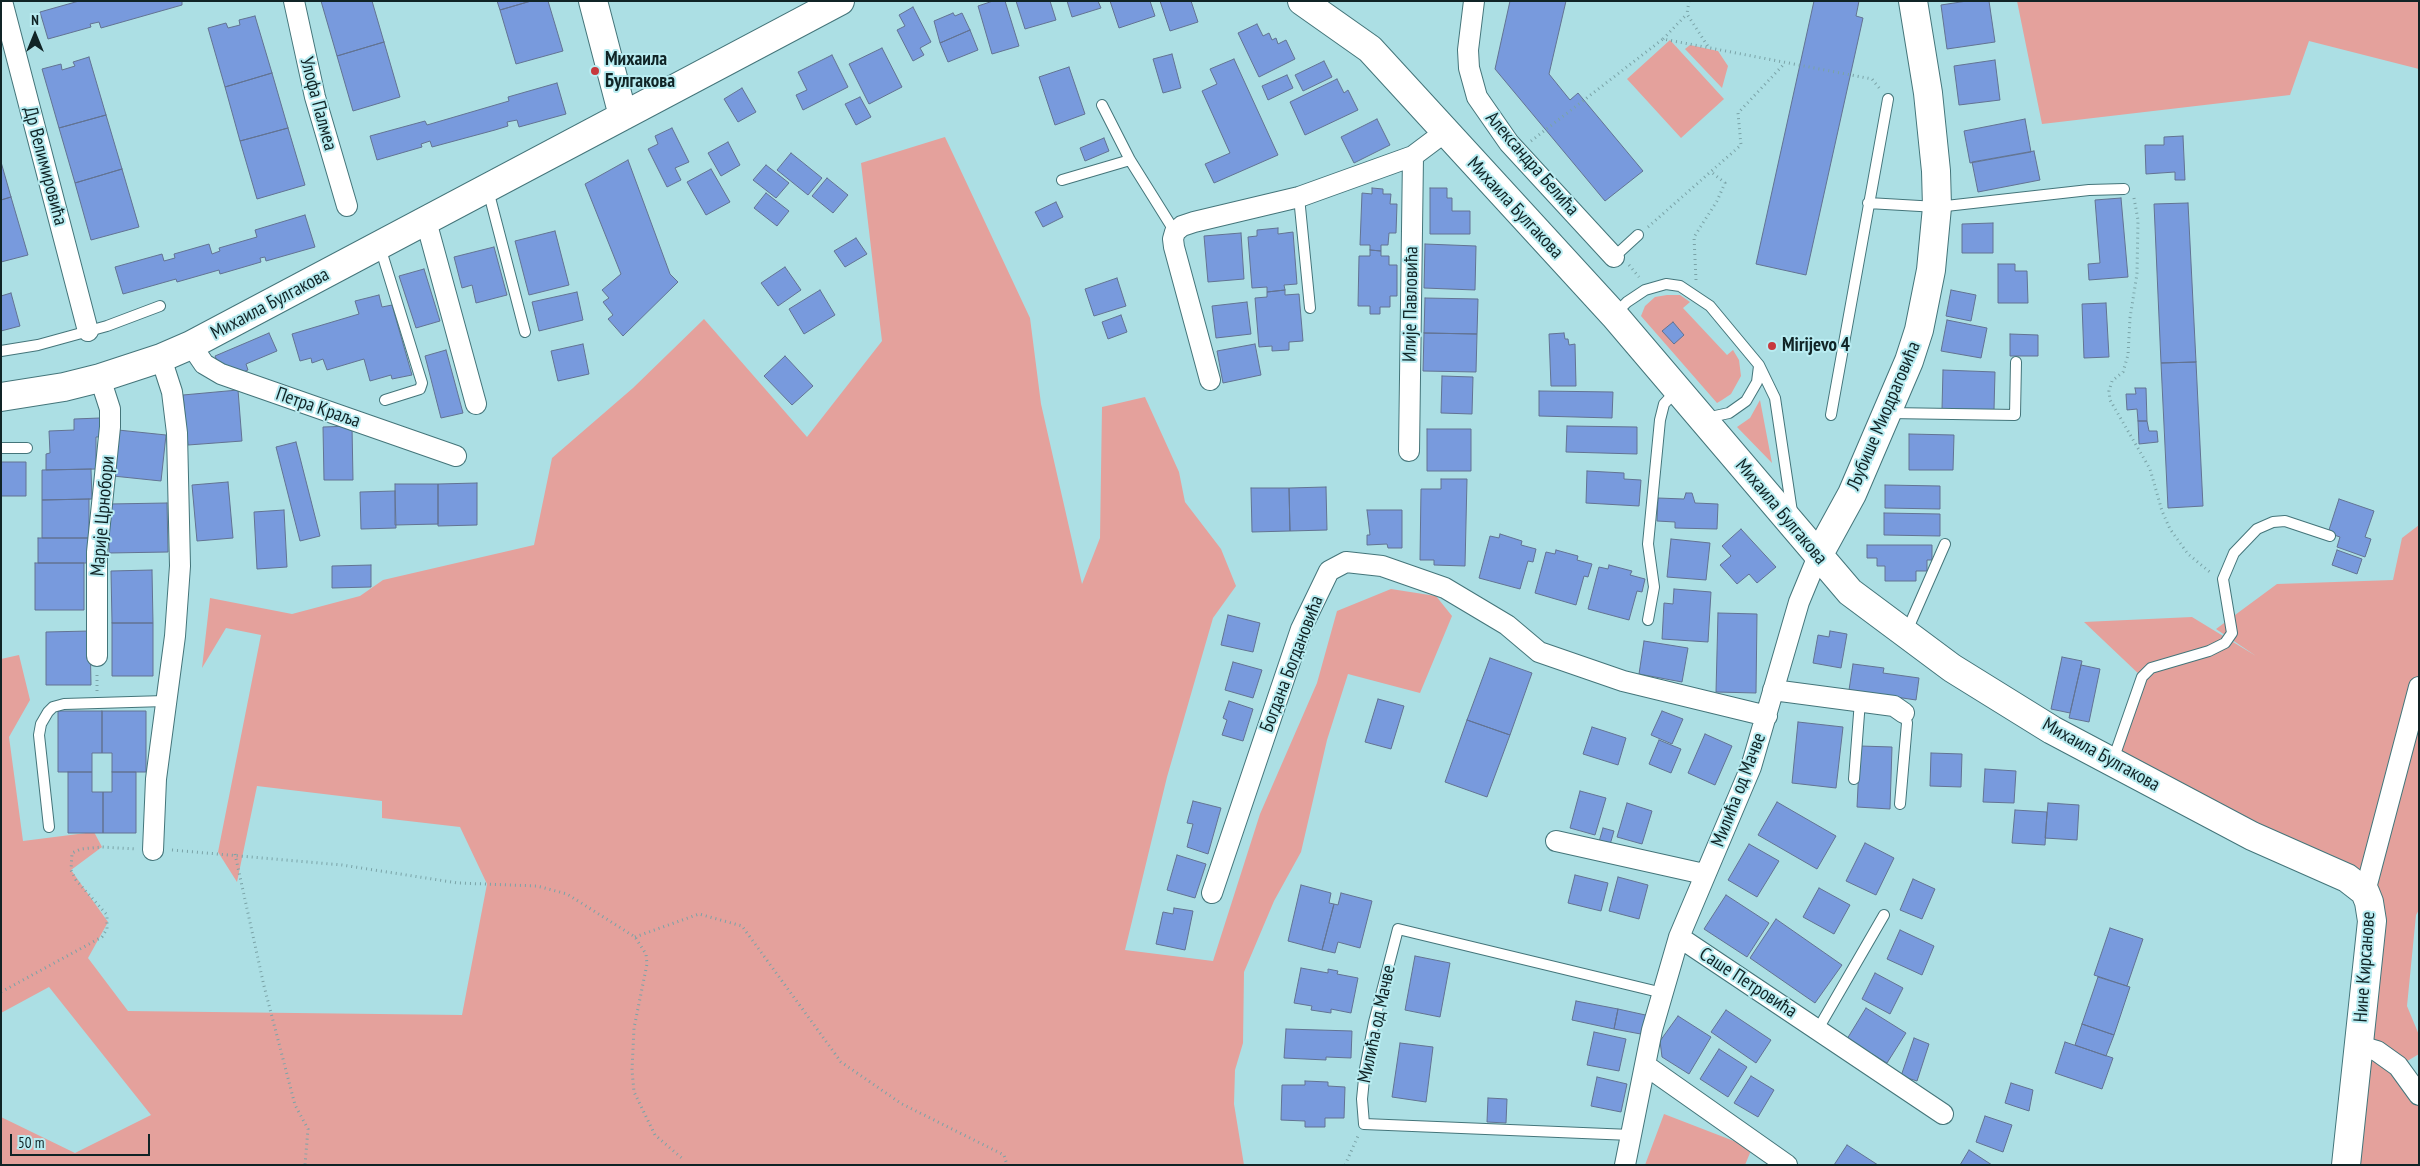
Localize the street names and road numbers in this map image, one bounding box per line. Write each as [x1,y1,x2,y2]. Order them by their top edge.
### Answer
street label: Улофа Палмеа [295,55,341,153]
street label: Др Велимировића [18,104,72,228]
street label: Александра Белића [1481,107,1583,221]
street label: Михаила Булгакова [1462,152,1568,264]
street label: Илије Павловића [1399,246,1423,362]
street label: Михаила Булгакова [207,263,333,345]
street label: Љубише Миодраговића [1842,338,1926,494]
street label: Петра Краља [273,383,363,433]
street label: Марије Црнобори [86,455,120,577]
street label: Михаила Булгакова [1730,455,1832,569]
street label: Богдана Богдановића [1256,593,1328,735]
street label: Михаила Булгакова [2038,713,2164,797]
street label: Милића од Мачве [1707,730,1771,850]
street label: Нине Кирсанове [2350,911,2380,1023]
street label: Саше Петровића [1695,943,1801,1023]
street label: Милића од Мачве [1353,963,1401,1085]

